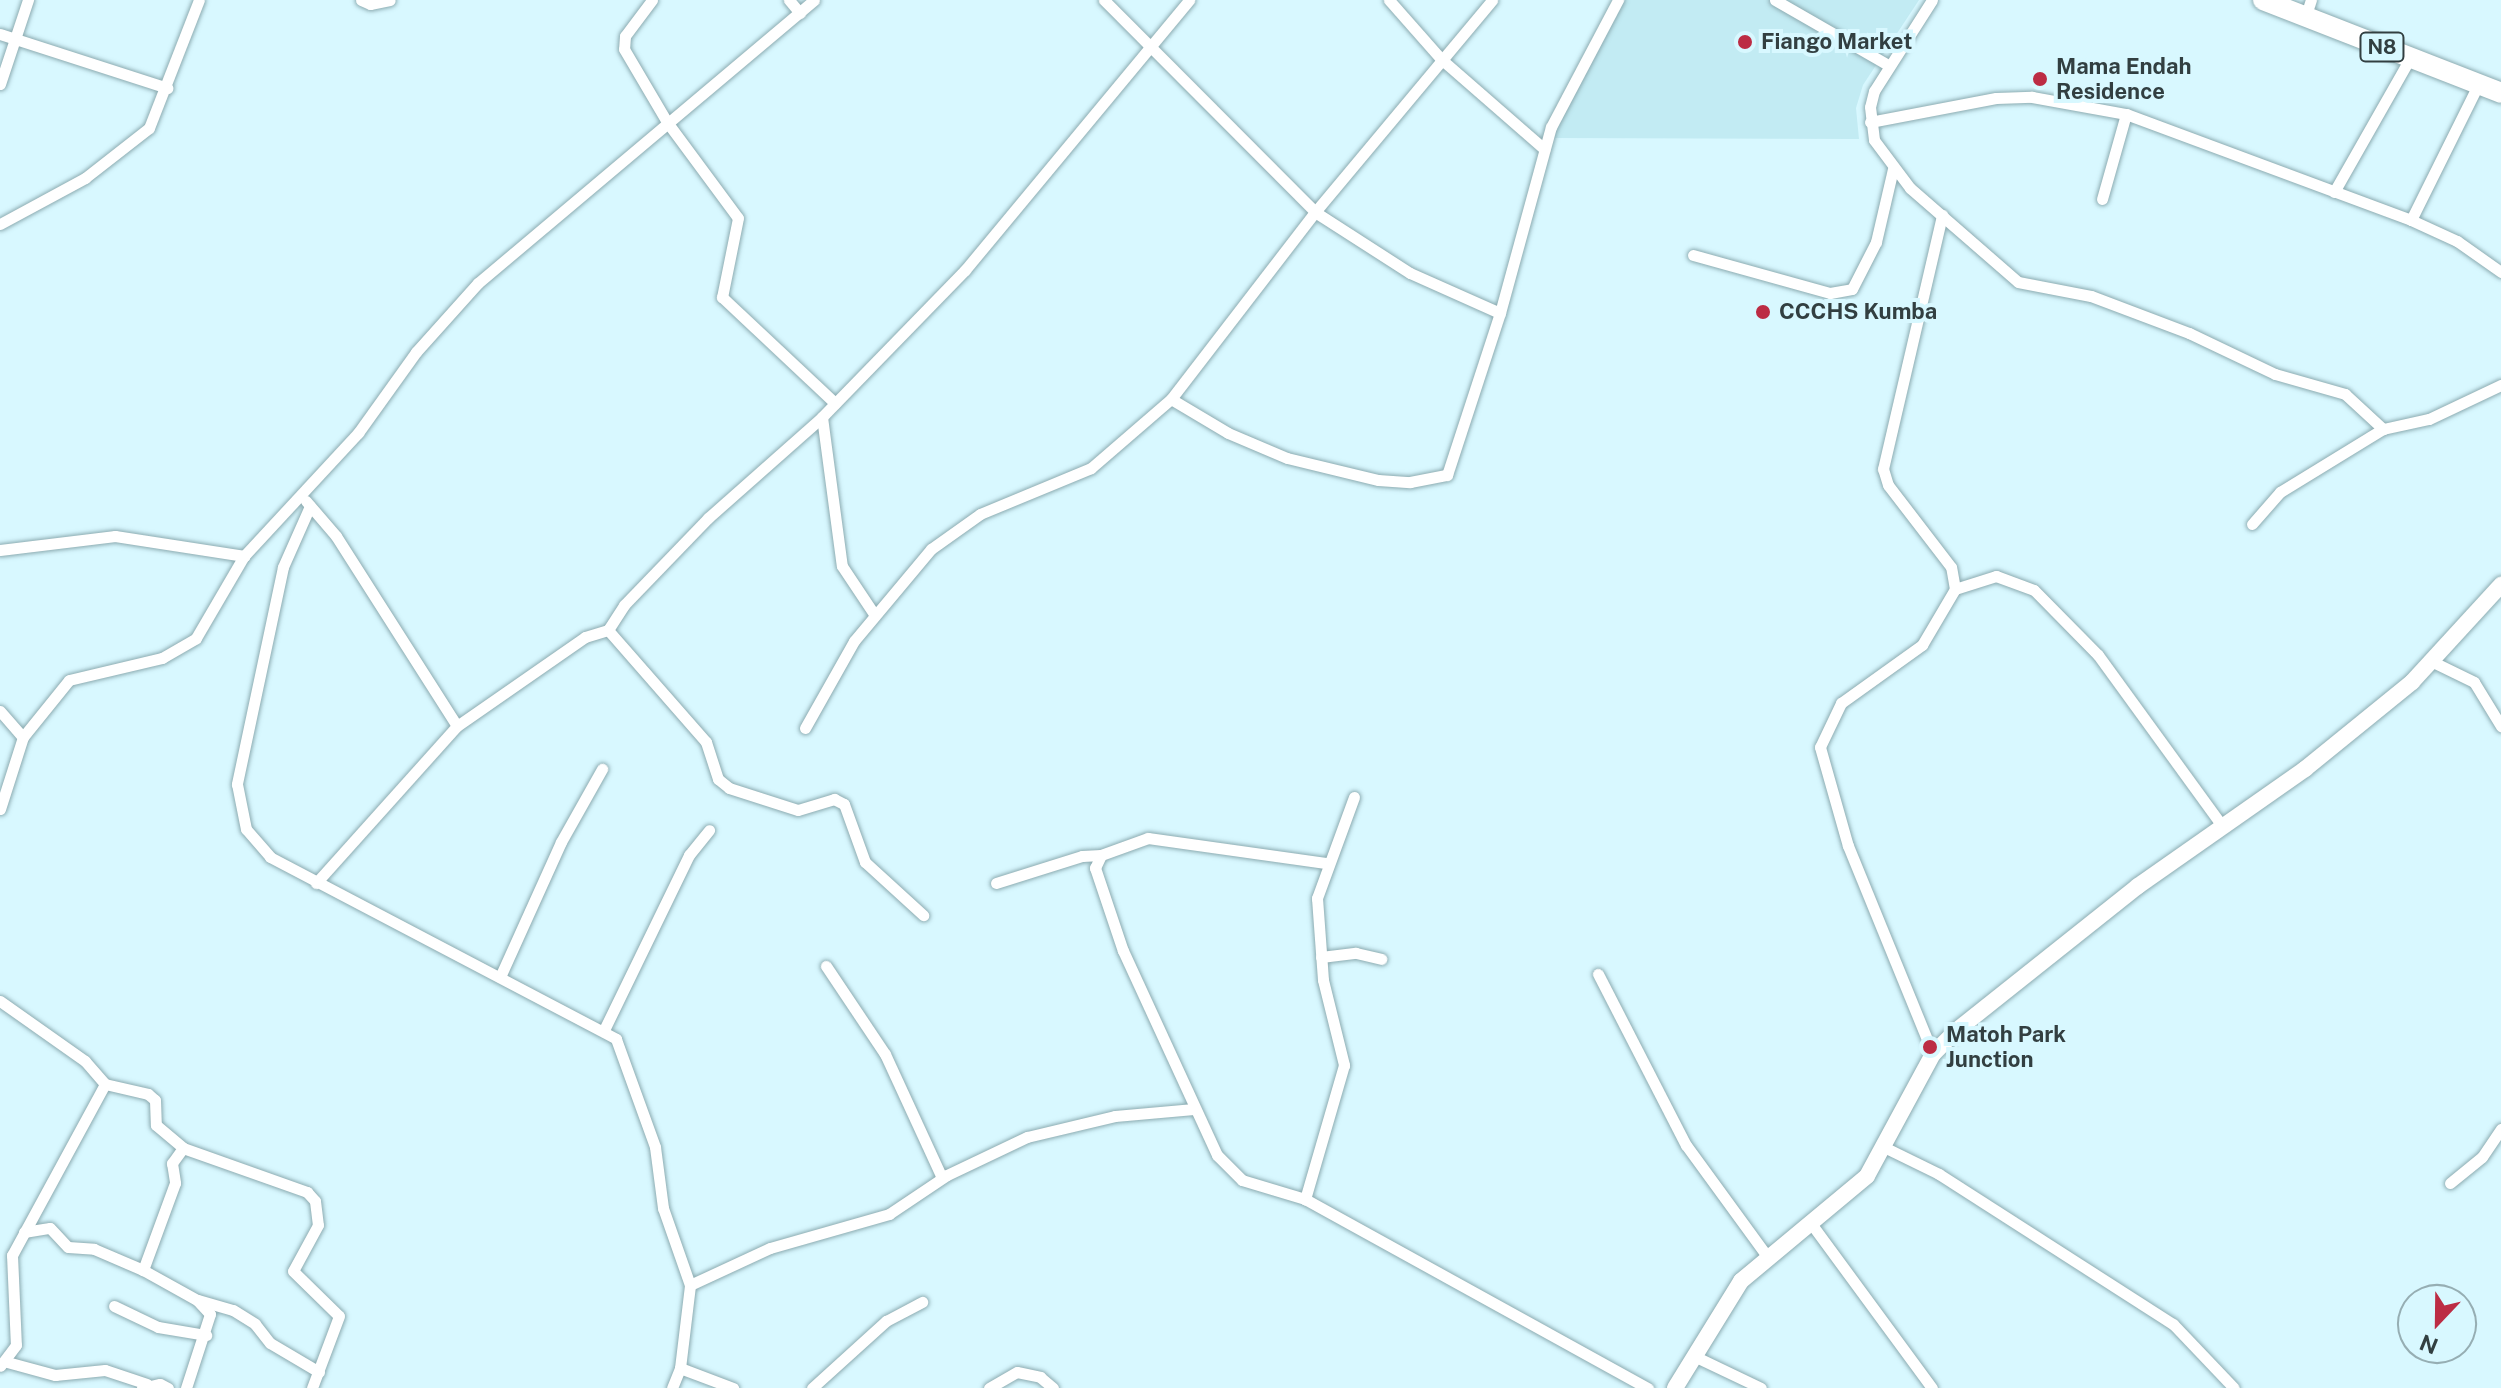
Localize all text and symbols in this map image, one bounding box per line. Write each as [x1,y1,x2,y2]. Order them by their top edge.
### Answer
place label: Fiango Market [1761,29,1912,55]
road number: N8 [2358,31,2406,63]
marker: Fiango Market [1736,33,1754,51]
place label: Mama Endah Residence [2056,53,2191,104]
marker: Mama Endah Residence [2031,70,2049,88]
place label: CCCHS Kumba [1779,299,1937,325]
marker: CCCHS Kumba [1754,303,1772,321]
place label: Matoh Park Junction [1946,1021,2066,1072]
marker: Matoh Park Junction [1921,1038,1939,1056]
north arrow [2397,1284,2477,1364]
text: N [2416,1329,2442,1360]

